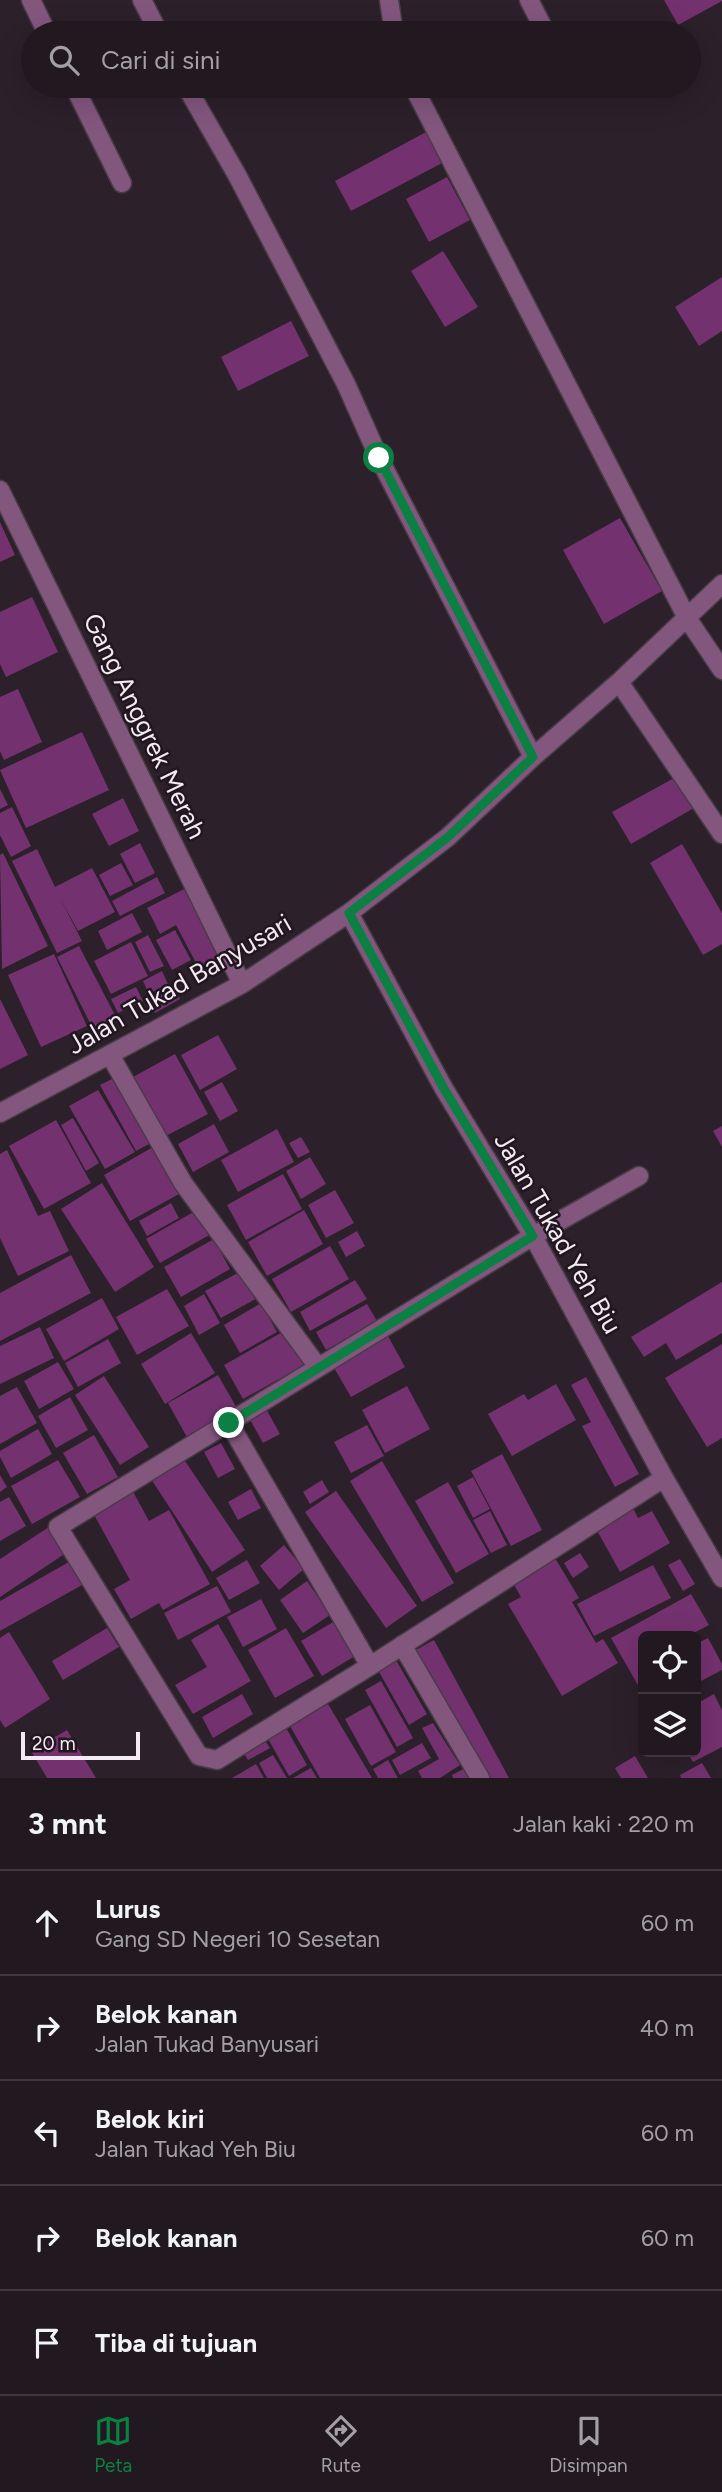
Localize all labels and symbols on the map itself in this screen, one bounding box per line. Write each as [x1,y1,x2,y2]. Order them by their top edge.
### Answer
route start [363,442,394,473]
street label: Gang Anggrek Merah [77,608,213,844]
street label: Jalan Tukad Banyusari [61,907,297,1061]
street label: Jalan Tukad Yeh Biu [487,1127,629,1339]
route end [213,1407,244,1438]
scale bar [21,1729,140,1761]

